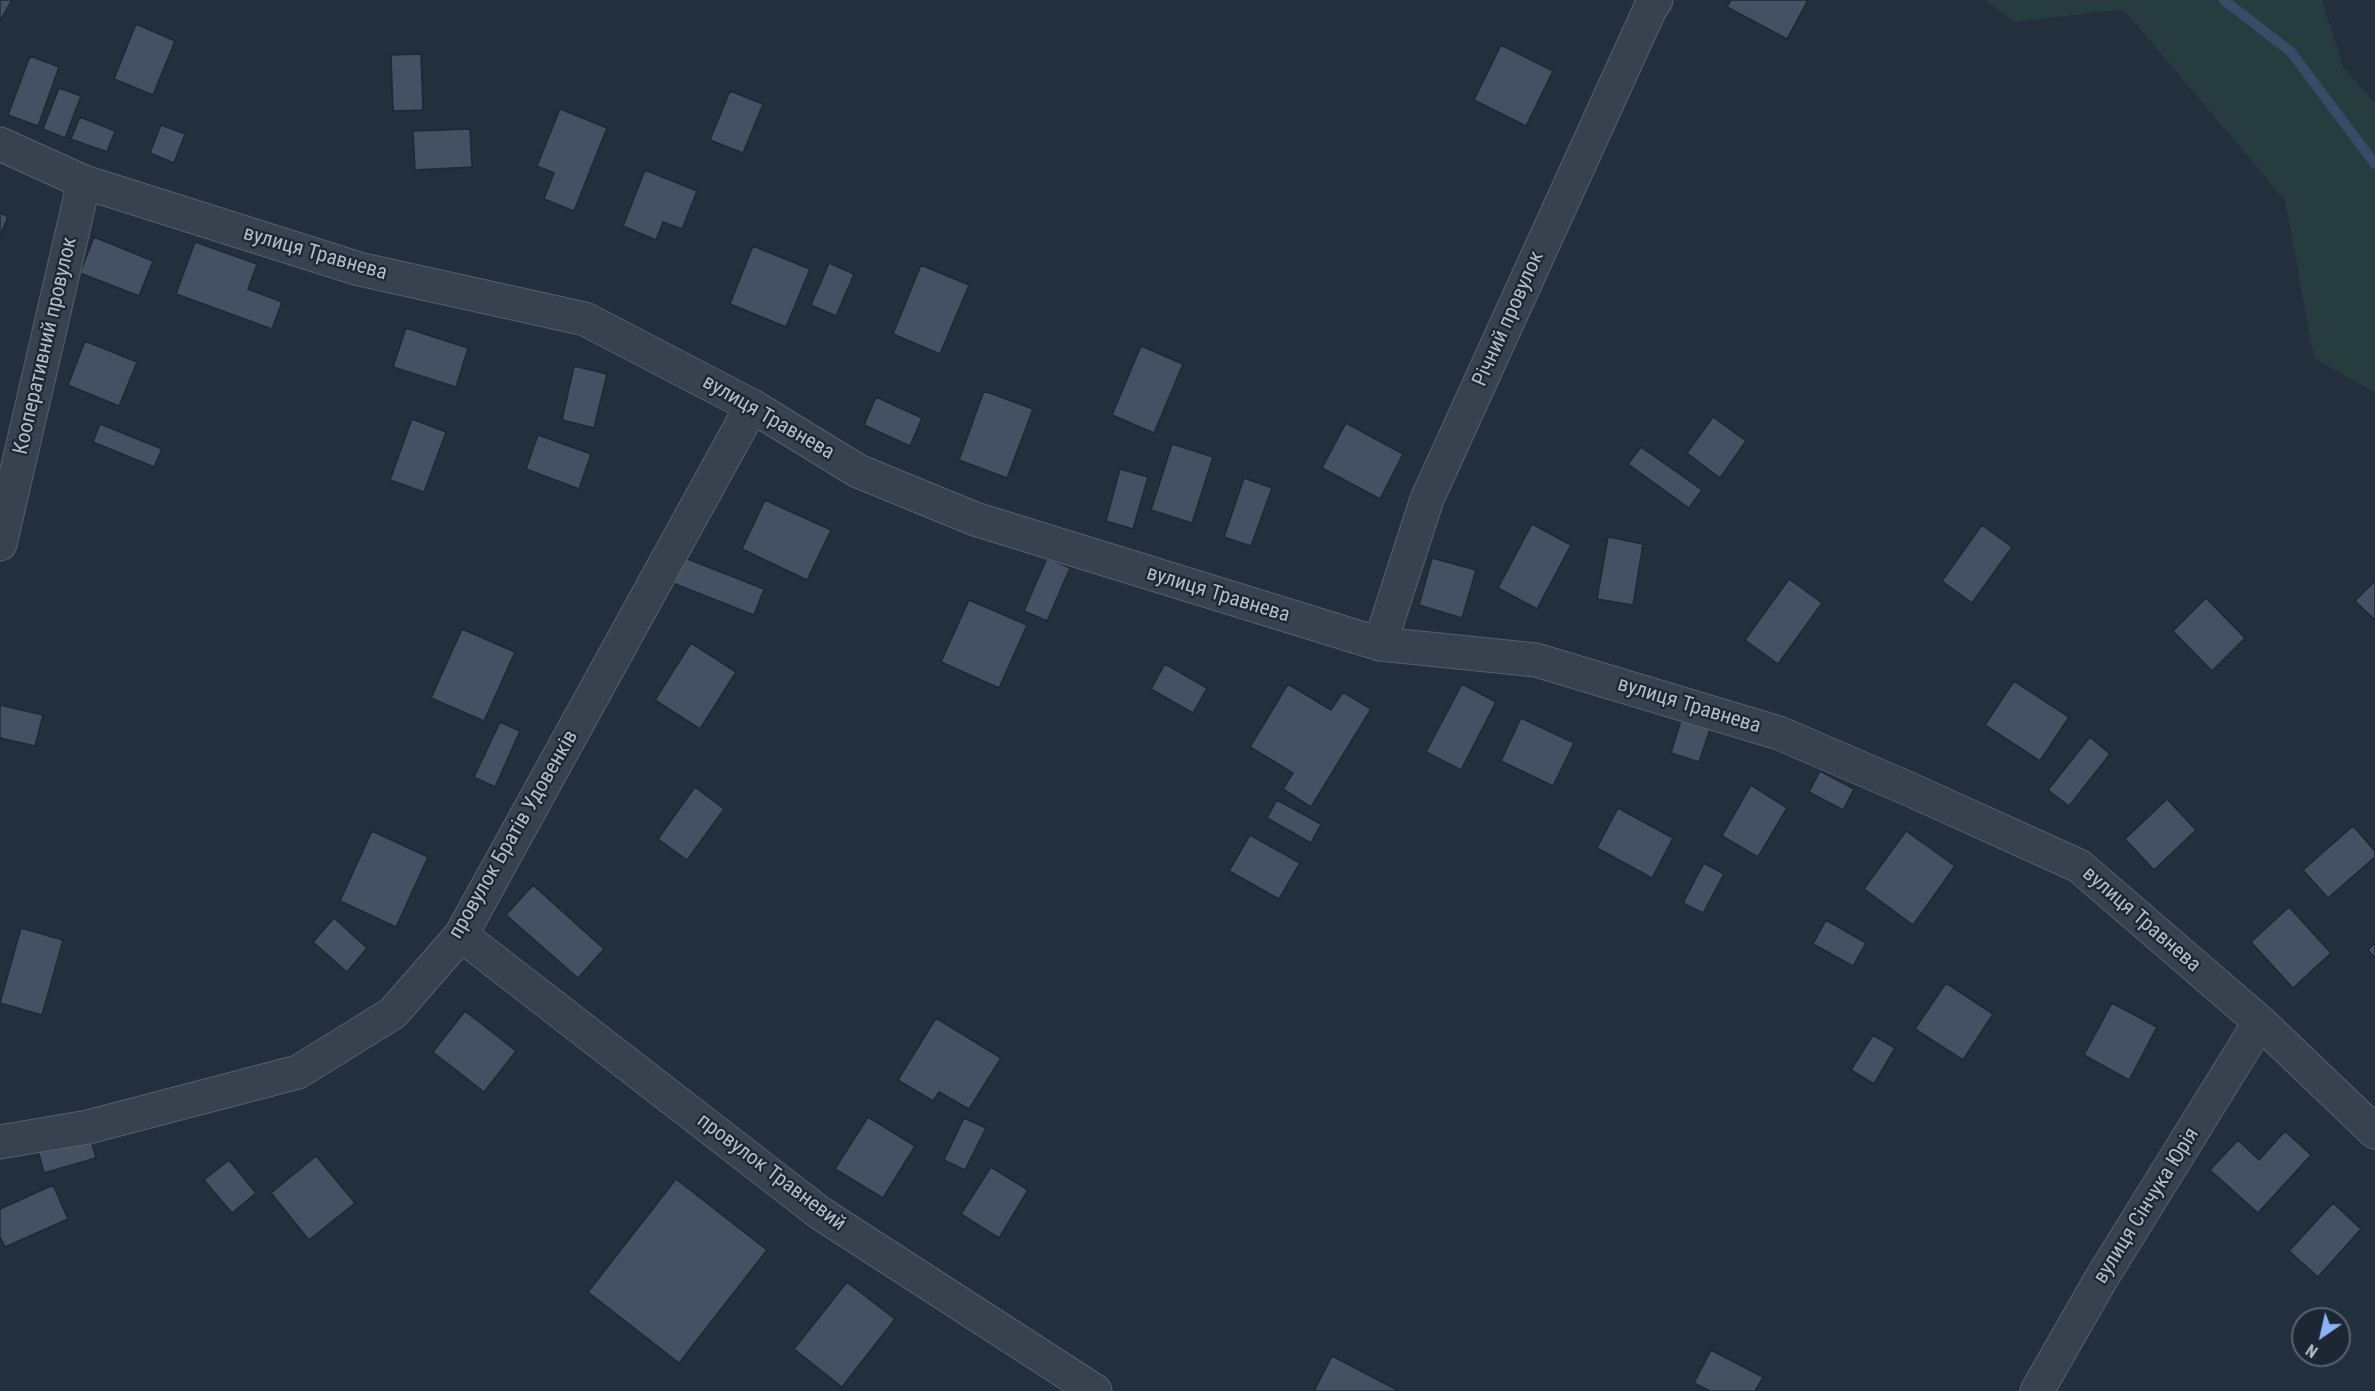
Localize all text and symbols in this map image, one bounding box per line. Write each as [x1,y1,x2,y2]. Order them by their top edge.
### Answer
street label: вулиця Травнева [240,221,390,287]
street label: Кооперативний провулок [9,235,83,457]
street label: Річний провулок [1468,248,1550,390]
street label: вулиця Травнева [698,370,838,466]
street label: вулиця Травнева [1143,561,1293,629]
street label: вулиця Травнева [1614,672,1764,740]
street label: провулок Братів Удовенків [444,726,584,944]
street label: вулиця Травнева [2077,862,2205,978]
street label: провулок Травневий [692,1109,850,1237]
street label: вулиця Сінчука Юрія [2089,1123,2205,1289]
north arrow [2291,1307,2351,1367]
text: N [2302,1340,2321,1361]

